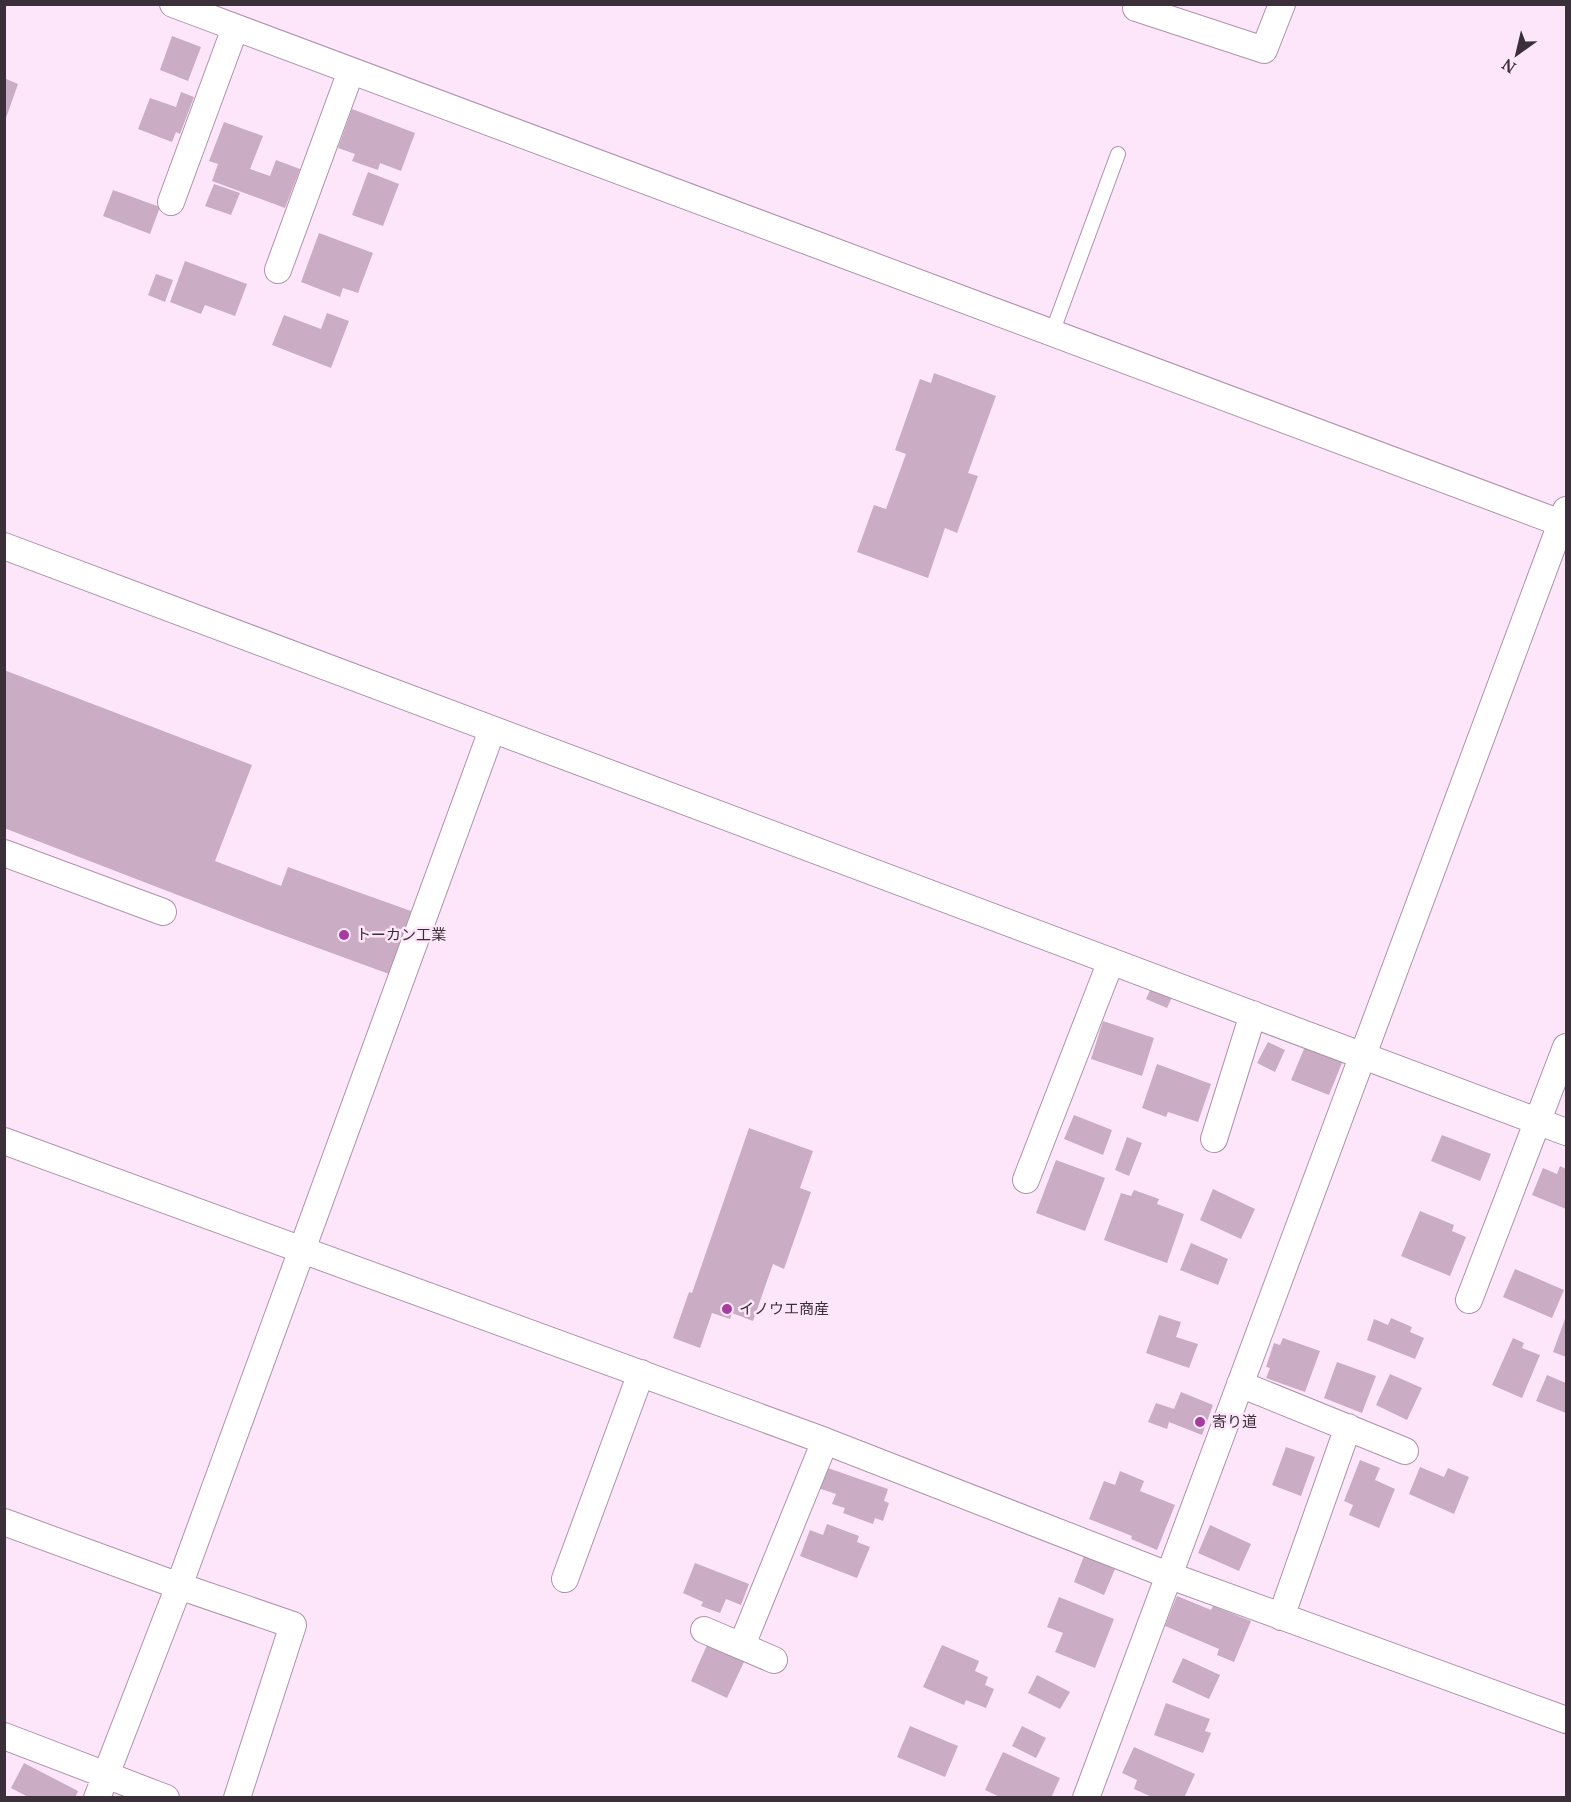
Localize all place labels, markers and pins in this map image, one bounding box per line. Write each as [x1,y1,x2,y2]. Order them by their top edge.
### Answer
place label: トーカン工業 [356,924,446,944]
marker: トーカン工業 [337,928,351,942]
place label: イノウエ商産 [739,1298,829,1318]
marker: イノウエ商産 [720,1302,734,1316]
place label: 寄り道 [1212,1411,1257,1431]
marker: 寄り道 [1193,1415,1207,1429]

